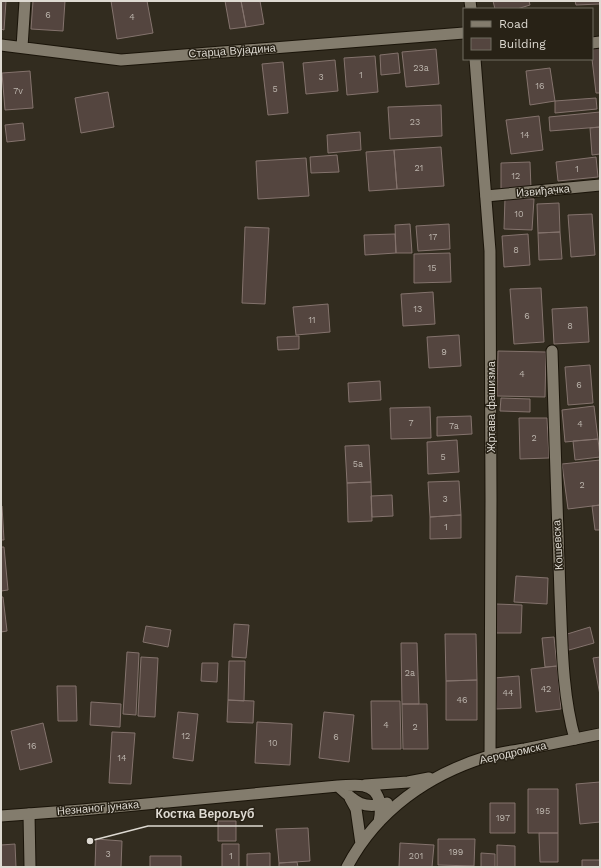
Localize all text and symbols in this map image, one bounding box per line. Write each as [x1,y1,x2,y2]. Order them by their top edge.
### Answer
legend [463,8,593,60]
house number: 6 [45,10,51,20]
house number: 4 [129,12,135,22]
text: Road [499,17,528,31]
text: Building [499,37,546,51]
street label: Старца Вујадина [188,41,277,61]
house number: 23a [413,63,429,73]
house number: 1 [359,70,363,80]
house number: 3 [318,72,324,82]
house number: 16 [536,81,544,91]
house number: 5 [272,84,278,94]
house number: 7v [13,86,23,96]
house number: 23 [410,117,420,127]
house number: 14 [520,130,530,140]
house number: 21 [415,163,423,173]
house number: 1 [575,164,579,174]
house number: 12 [512,171,520,181]
street label: Извиђачка [516,182,571,200]
house number: 10 [514,209,524,219]
house number: 17 [429,232,437,242]
house number: 8 [513,245,519,255]
house number: 15 [428,263,436,273]
house number: 13 [414,304,422,314]
house number: 6 [524,311,530,321]
house number: 11 [308,315,316,325]
house number: 8 [567,321,573,331]
house number: 9 [441,347,447,357]
street label: Жртава фашизма [485,360,498,453]
house number: 4 [519,369,525,379]
house number: 6 [576,380,582,390]
house number: 7 [408,418,414,428]
house number: 4 [577,419,583,429]
house number: 7a [449,421,459,431]
house number: 2 [531,433,537,443]
house number: 5 [440,452,446,462]
house number: 5a [353,459,363,469]
house number: 2 [579,480,585,490]
house number: 3 [442,494,448,504]
street label: Кошевска [550,519,566,570]
house number: 1 [444,522,448,532]
house number: 2a [405,668,415,678]
house number: 42 [541,684,551,694]
house number: 44 [503,688,514,698]
house number: 46 [457,695,467,705]
house number: 4 [383,720,389,730]
house number: 2 [412,722,418,732]
house number: 12 [182,731,190,741]
house number: 6 [333,732,339,742]
house number: 10 [268,738,278,748]
street label: Аеродромска [478,739,549,767]
house number: 16 [28,741,36,751]
house number: 14 [117,753,127,763]
street label: Незнаног јунака [56,798,140,818]
callout: Костка Верољуб [148,802,263,826]
house number: 195 [536,806,550,816]
text: Костка Верољуб [156,807,254,821]
house number: 197 [496,813,510,823]
house number: 199 [449,847,463,857]
house number: 3 [105,849,111,859]
house number: 1 [229,851,233,861]
house number: 201 [409,851,423,861]

